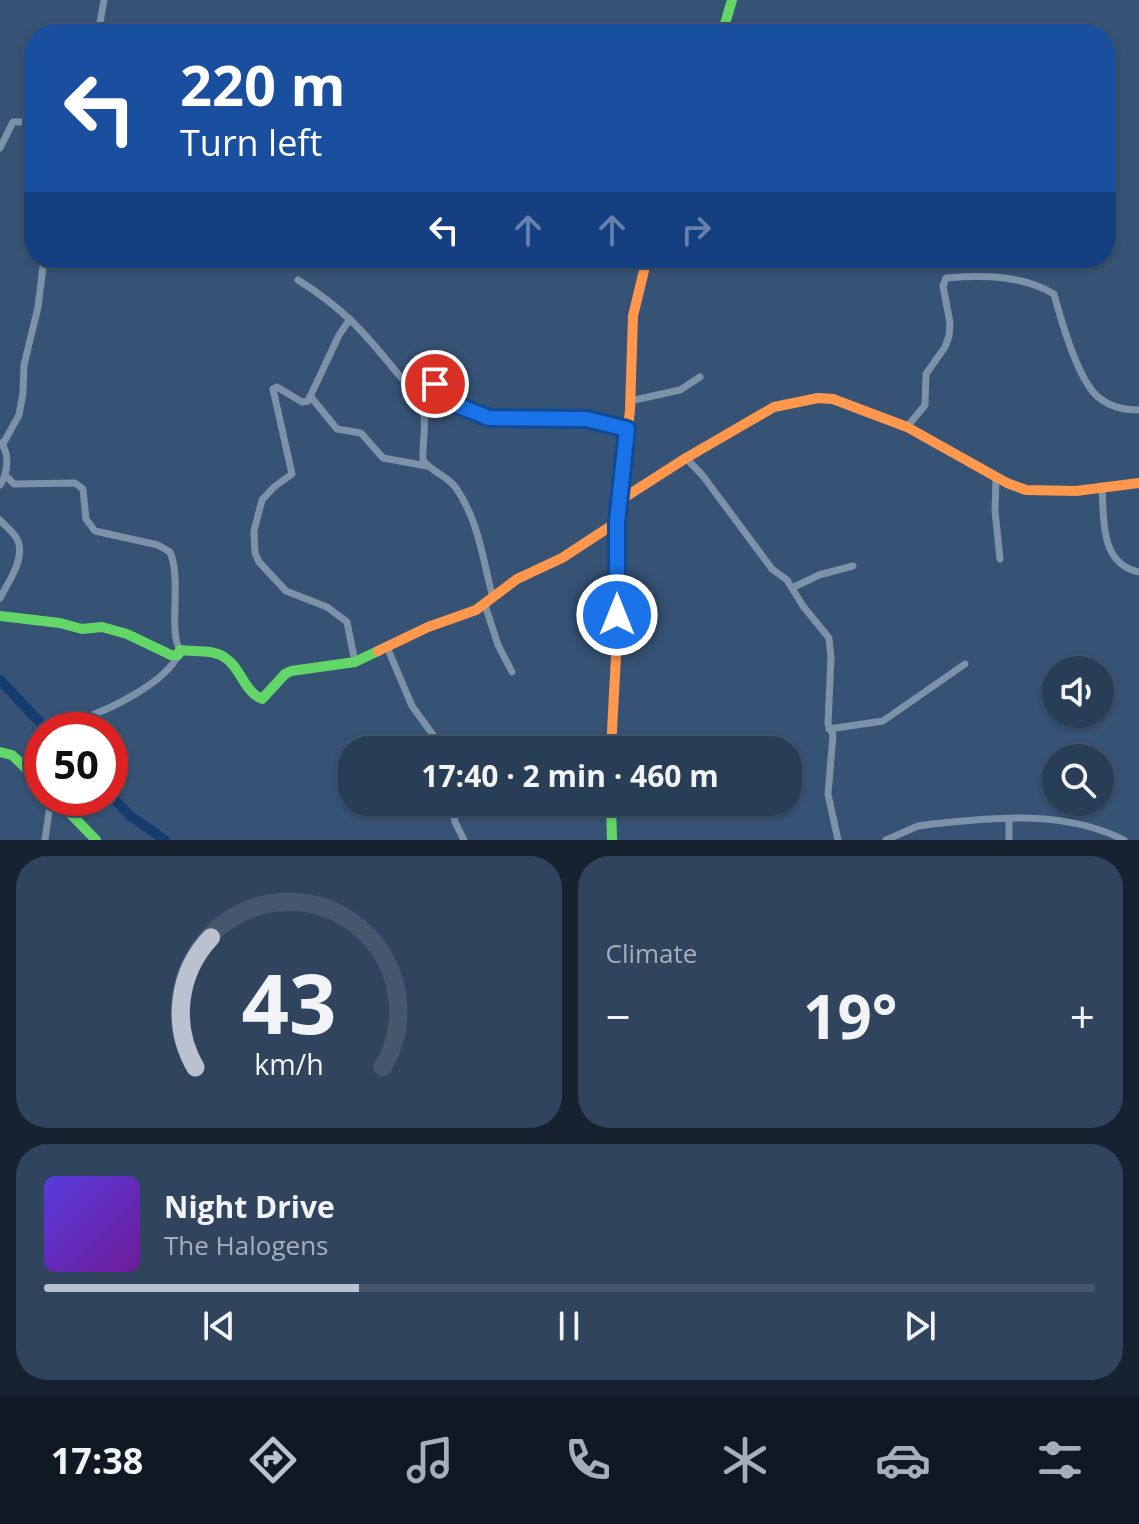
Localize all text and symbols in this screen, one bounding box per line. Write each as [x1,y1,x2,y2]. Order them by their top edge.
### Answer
text: 220 m [180,46,346,122]
icon: left [48,56,152,160]
text: Turn left [180,118,322,167]
icon: left [422,208,466,252]
icon: ahead [506,208,550,252]
icon: ahead [590,208,634,252]
icon: right [674,208,718,252]
pin [401,350,469,418]
icon: arrive [413,362,457,406]
position arrow [575,573,659,657]
map controls [1042,656,1114,816]
button: sound [1042,656,1114,728]
speed limit sign: 50 [24,712,128,816]
button: search [1042,744,1114,816]
text: 17:40 · 2 min · 460 m [421,755,719,796]
text: Climate [606,935,697,971]
text: 43 [241,945,336,1058]
text: 19° [803,975,897,1057]
text: − [606,986,631,1046]
text: + [1070,986,1095,1046]
text: km/h [254,1044,323,1083]
text: Night Drive [164,1186,335,1227]
text: The Halogens [164,1227,329,1263]
icon: previous [197,1304,241,1348]
icon: pause [547,1304,591,1348]
icon: next [898,1304,942,1348]
icon: directions [245,1432,301,1488]
icon: music [402,1432,458,1488]
icon: phone [560,1432,616,1488]
icon: climate [717,1432,773,1488]
icon: car [875,1432,931,1488]
icon: filters [1032,1432,1088,1488]
text: 17:38 [51,1436,143,1485]

